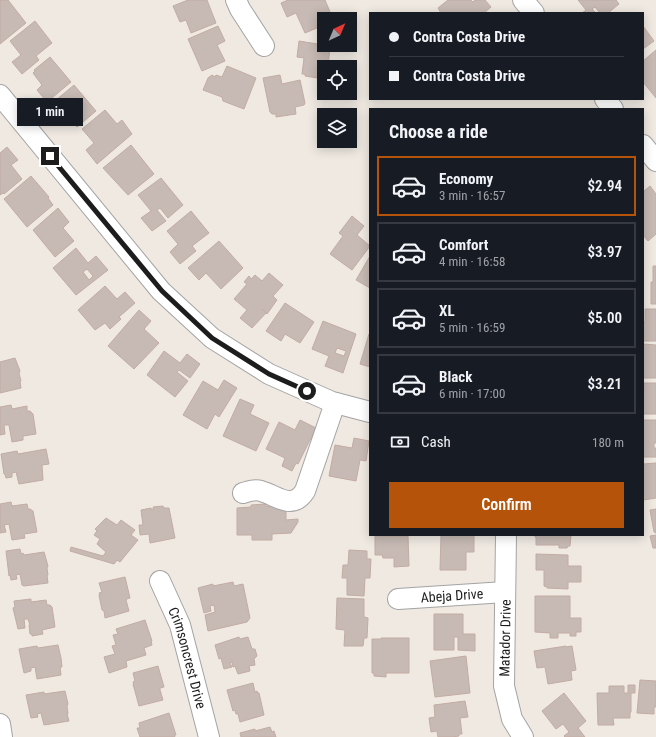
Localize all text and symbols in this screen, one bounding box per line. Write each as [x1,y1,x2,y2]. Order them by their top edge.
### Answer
north arrow [317,12,357,52]
map controls [317,12,357,148]
text: Contra Costa Drive [413,28,525,46]
button: locate [317,60,357,100]
text: Contra Costa Drive [413,67,525,85]
callout: 1 min [17,98,83,126]
text: 1 min [36,104,64,119]
button: layers [317,108,357,148]
text: Choose a ride [389,121,488,142]
route end [41,147,59,165]
icon: car [391,168,427,204]
text: Economy [439,170,493,188]
text: $2.94 [588,177,622,195]
text: 3 min · 16:57 [439,188,505,203]
icon: car [391,234,427,270]
text: Comfort [439,236,488,254]
text: $3.97 [588,243,622,261]
text: 4 min · 16:58 [439,254,505,269]
icon: car [391,300,427,336]
text: XL [439,302,455,320]
text: $5.00 [588,309,622,327]
text: 5 min · 16:59 [439,320,505,335]
icon: car [391,366,427,402]
text: Black [439,368,472,386]
text: $3.21 [588,375,622,393]
route start [298,382,316,400]
text: 6 min · 17:00 [439,386,505,401]
icon: cash [389,431,411,453]
text: Cash [421,433,451,451]
text: 180 m [592,435,624,450]
button: Confirm [389,482,624,528]
street label: Abeja Drive [420,585,484,606]
street label: Matador Drive [496,599,514,677]
street label: Crimsoncrest Drive [165,605,209,711]

